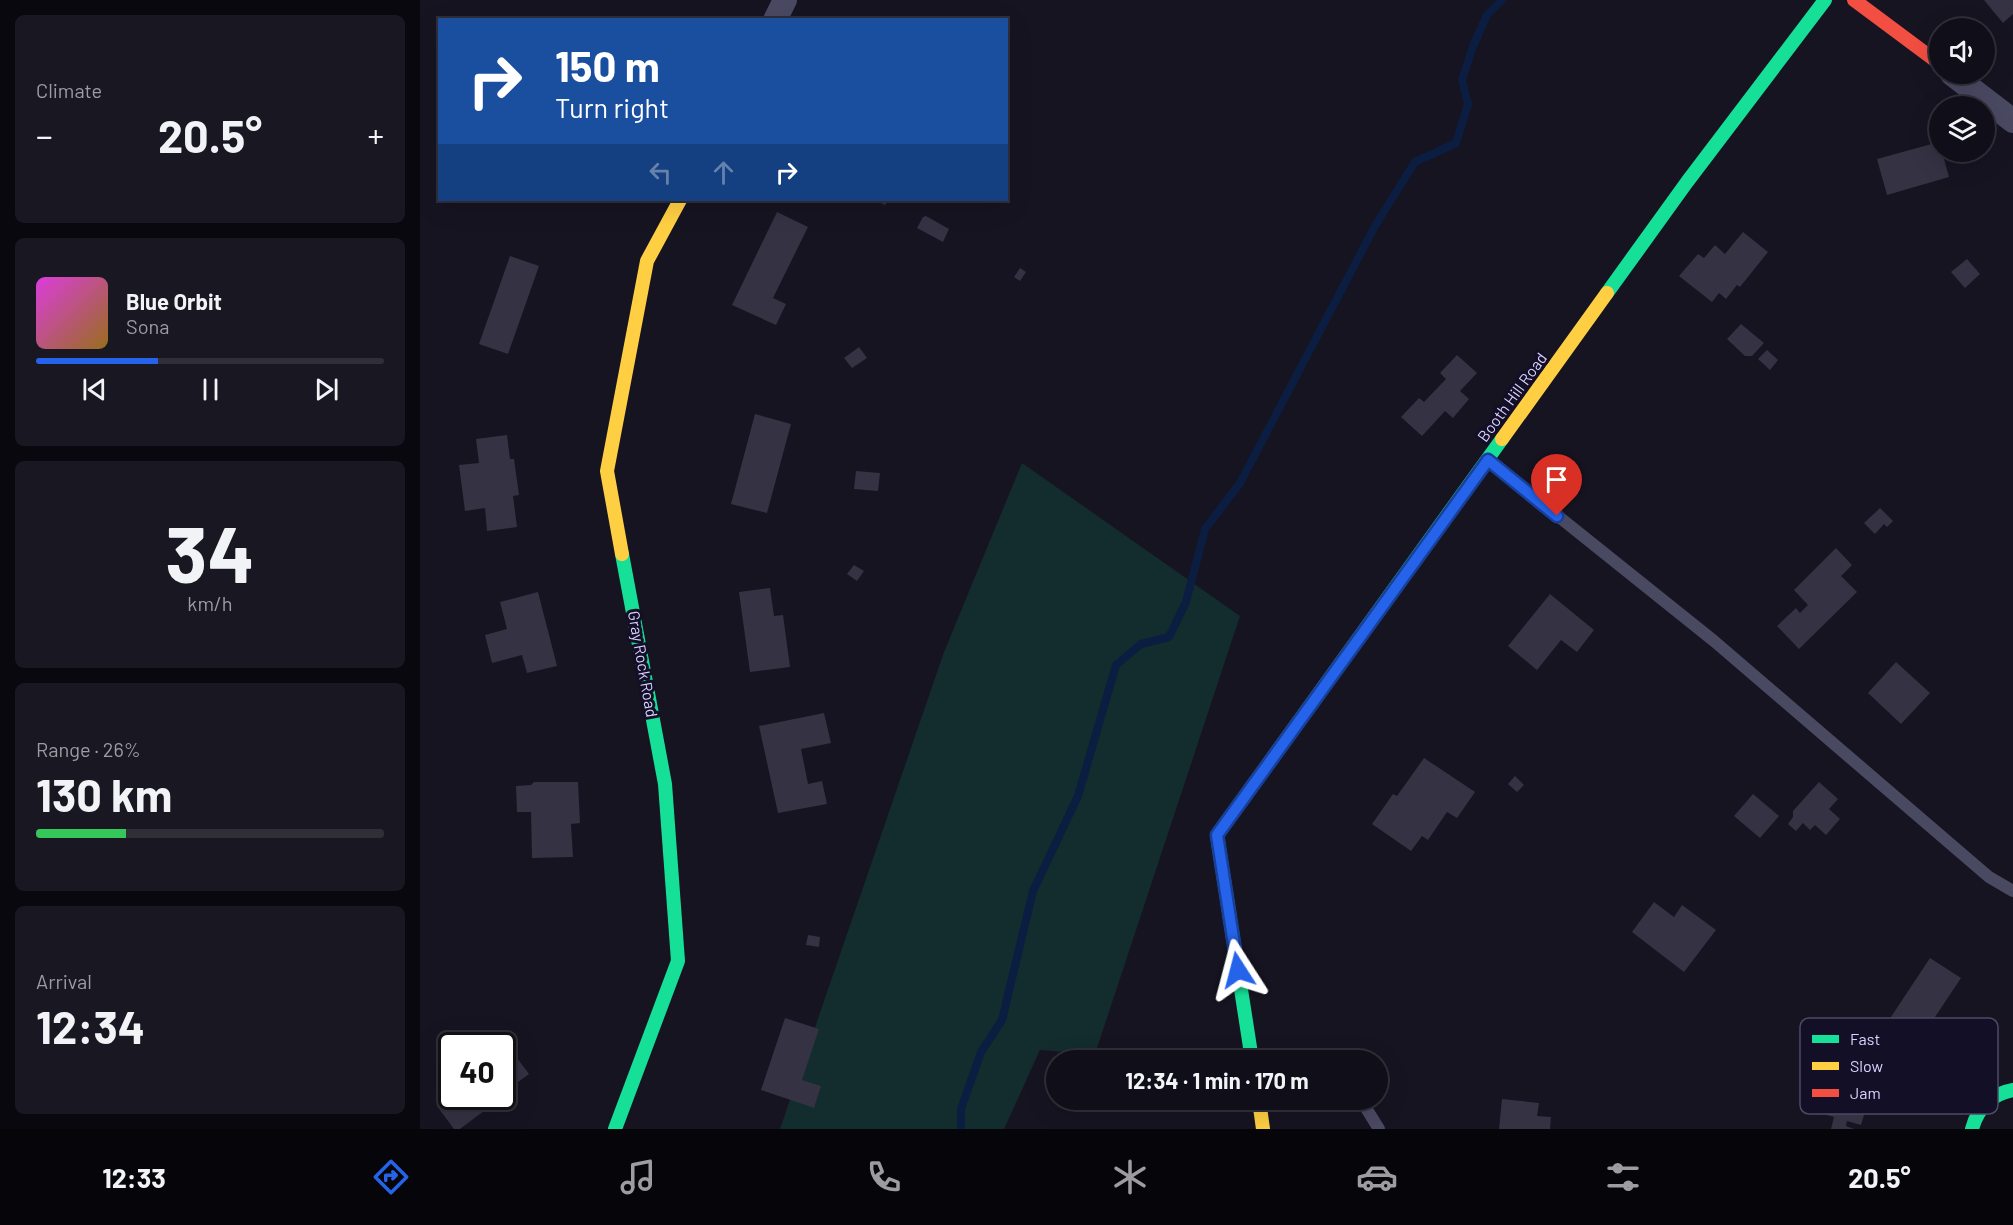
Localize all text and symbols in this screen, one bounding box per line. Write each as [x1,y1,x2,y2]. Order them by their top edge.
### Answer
map controls [1929,18,1995,162]
button: sound [1929,18,1995,84]
text: 150 m [555,40,660,90]
icon: right [456,42,534,120]
text: Climate [36,78,102,102]
text: Turn right [555,91,669,123]
button: layers [1929,96,1995,162]
text: 20.5° [158,108,262,162]
text: − [36,115,53,155]
text: + [368,115,384,155]
icon: left [644,156,677,189]
icon: ahead [707,156,740,189]
icon: right [770,156,803,189]
text: Blue Orbit [126,288,222,314]
text: Sona [126,314,170,338]
street label: Booth Hill Road [1473,348,1550,445]
icon: previous [78,373,111,406]
icon: pause [194,373,227,406]
icon: next [310,373,343,406]
pin [1531,454,1582,516]
icon: arrive [1540,463,1573,496]
text: 34 [165,505,255,599]
text: km/h [187,591,233,615]
street label: Gray Rock Road [625,609,662,719]
text: Range · 26% [36,737,141,761]
text: 130 km [36,767,172,821]
position arrow [1206,938,1270,1002]
text: Arrival [36,969,92,993]
text: 12:34 [36,999,145,1053]
legend [1800,1018,1998,1114]
text: Fast [1850,1029,1880,1048]
speed limit sign: 40 [438,1032,516,1110]
text: Slow [1850,1056,1883,1075]
text: 12:34 · 1 min · 170 m [1125,1067,1309,1093]
text: Jam [1850,1083,1881,1102]
icon: directions [370,1156,412,1198]
icon: music [617,1156,659,1198]
icon: phone [863,1156,905,1198]
icon: climate [1109,1156,1151,1198]
icon: car [1356,1156,1398,1198]
icon: filters [1602,1156,1644,1198]
text: 12:33 [102,1161,166,1193]
text: 20.5° [1848,1161,1911,1193]

